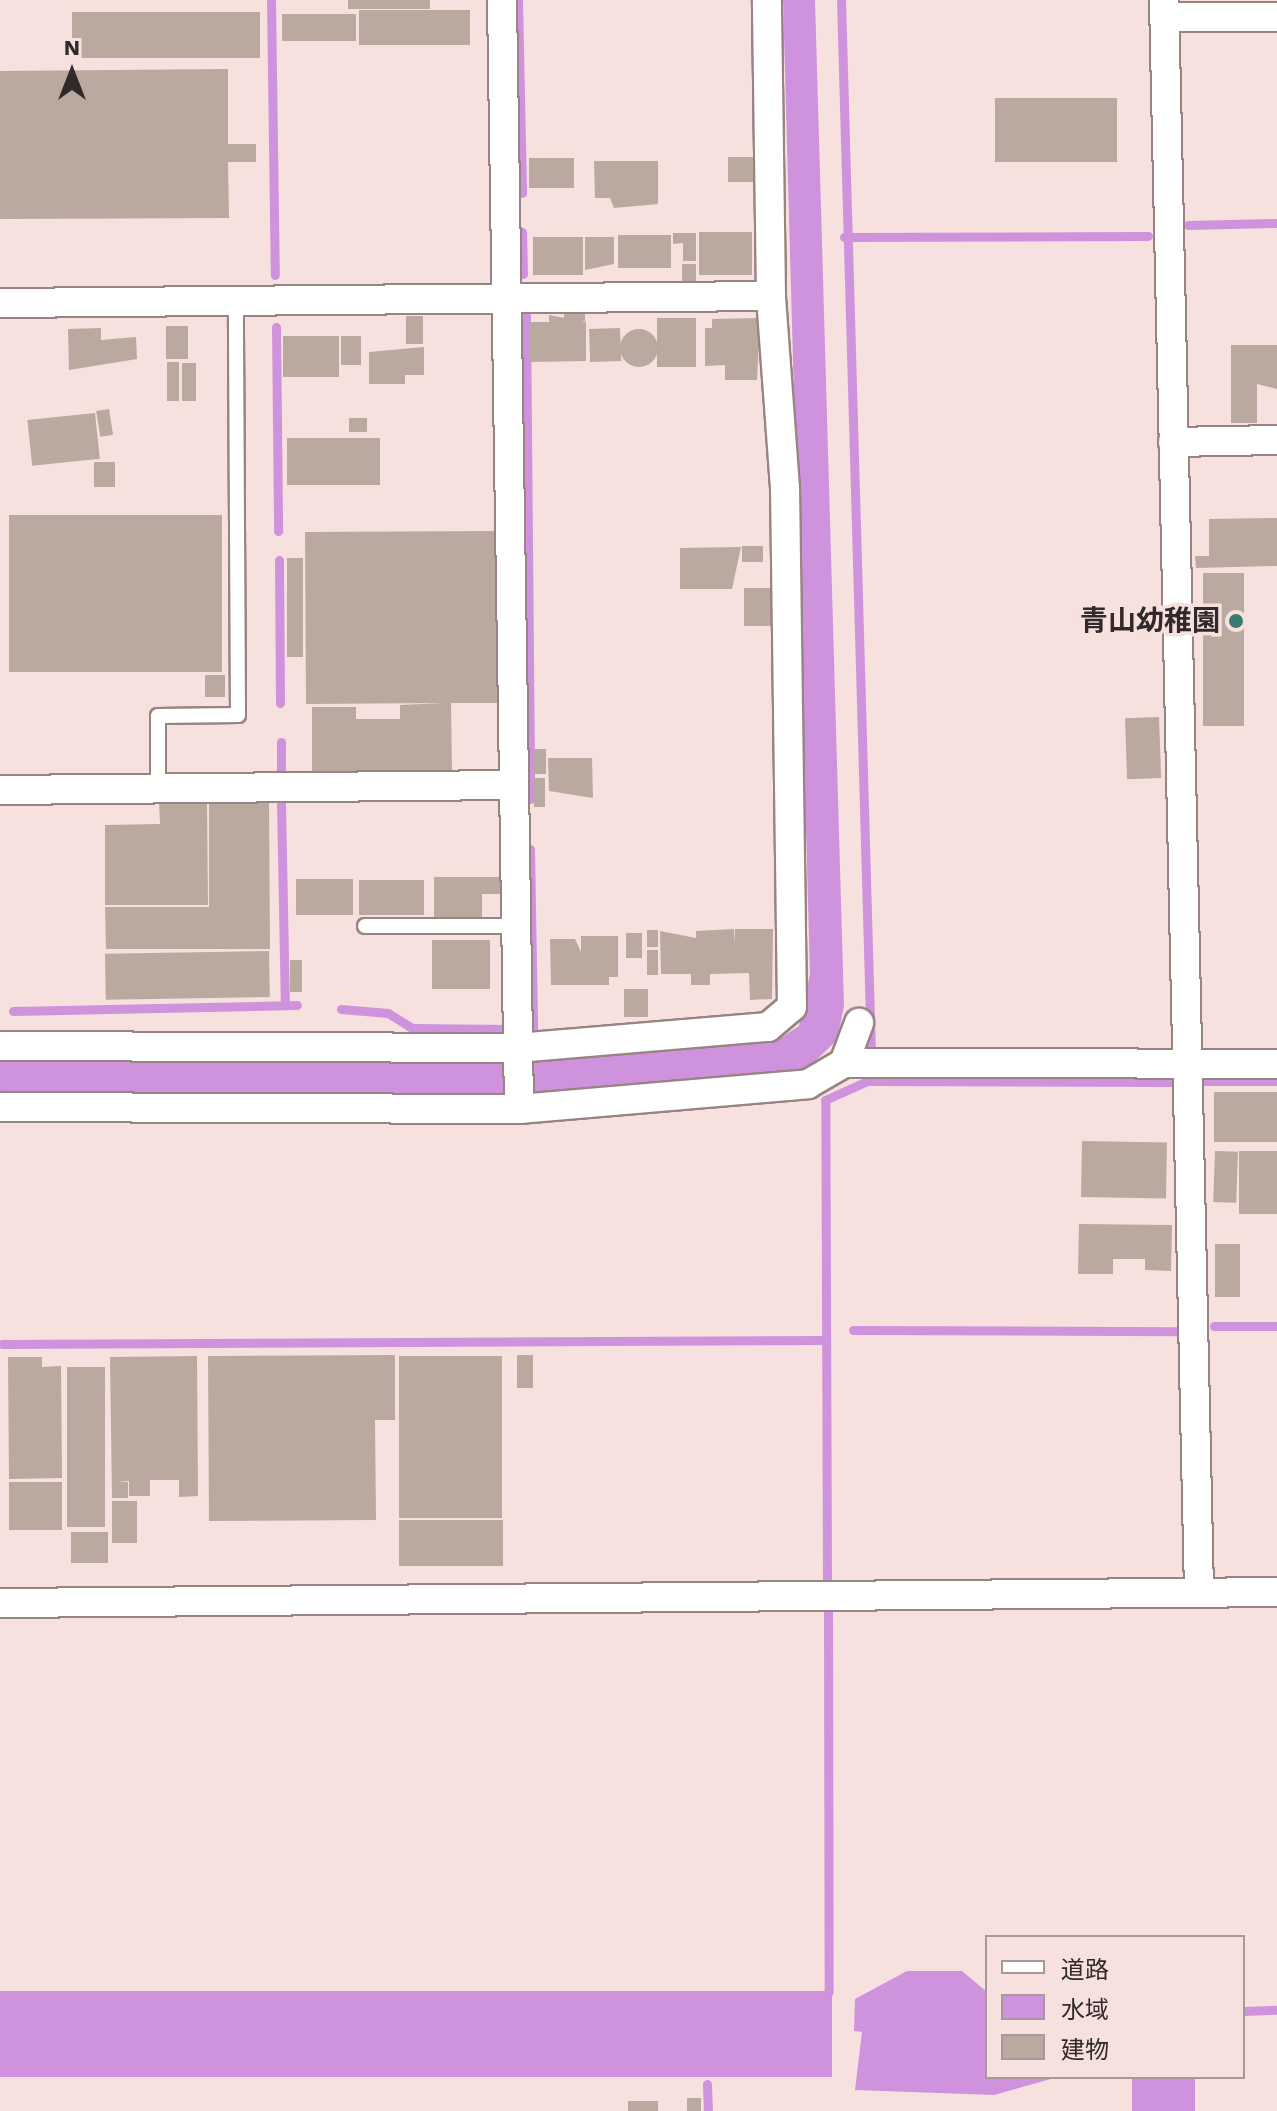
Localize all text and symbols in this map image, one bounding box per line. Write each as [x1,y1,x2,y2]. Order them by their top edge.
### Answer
north arrow [32,32,112,112]
text: N [64,35,80,60]
place label: 青山幼稚園 [1080,604,1220,638]
marker: 青山幼稚園 [1227,612,1245,630]
legend [985,1935,1245,2079]
text: 道路 [1061,1956,1109,1984]
text: 水域 [1061,1996,1109,2024]
text: 建物 [1061,2036,1109,2064]

